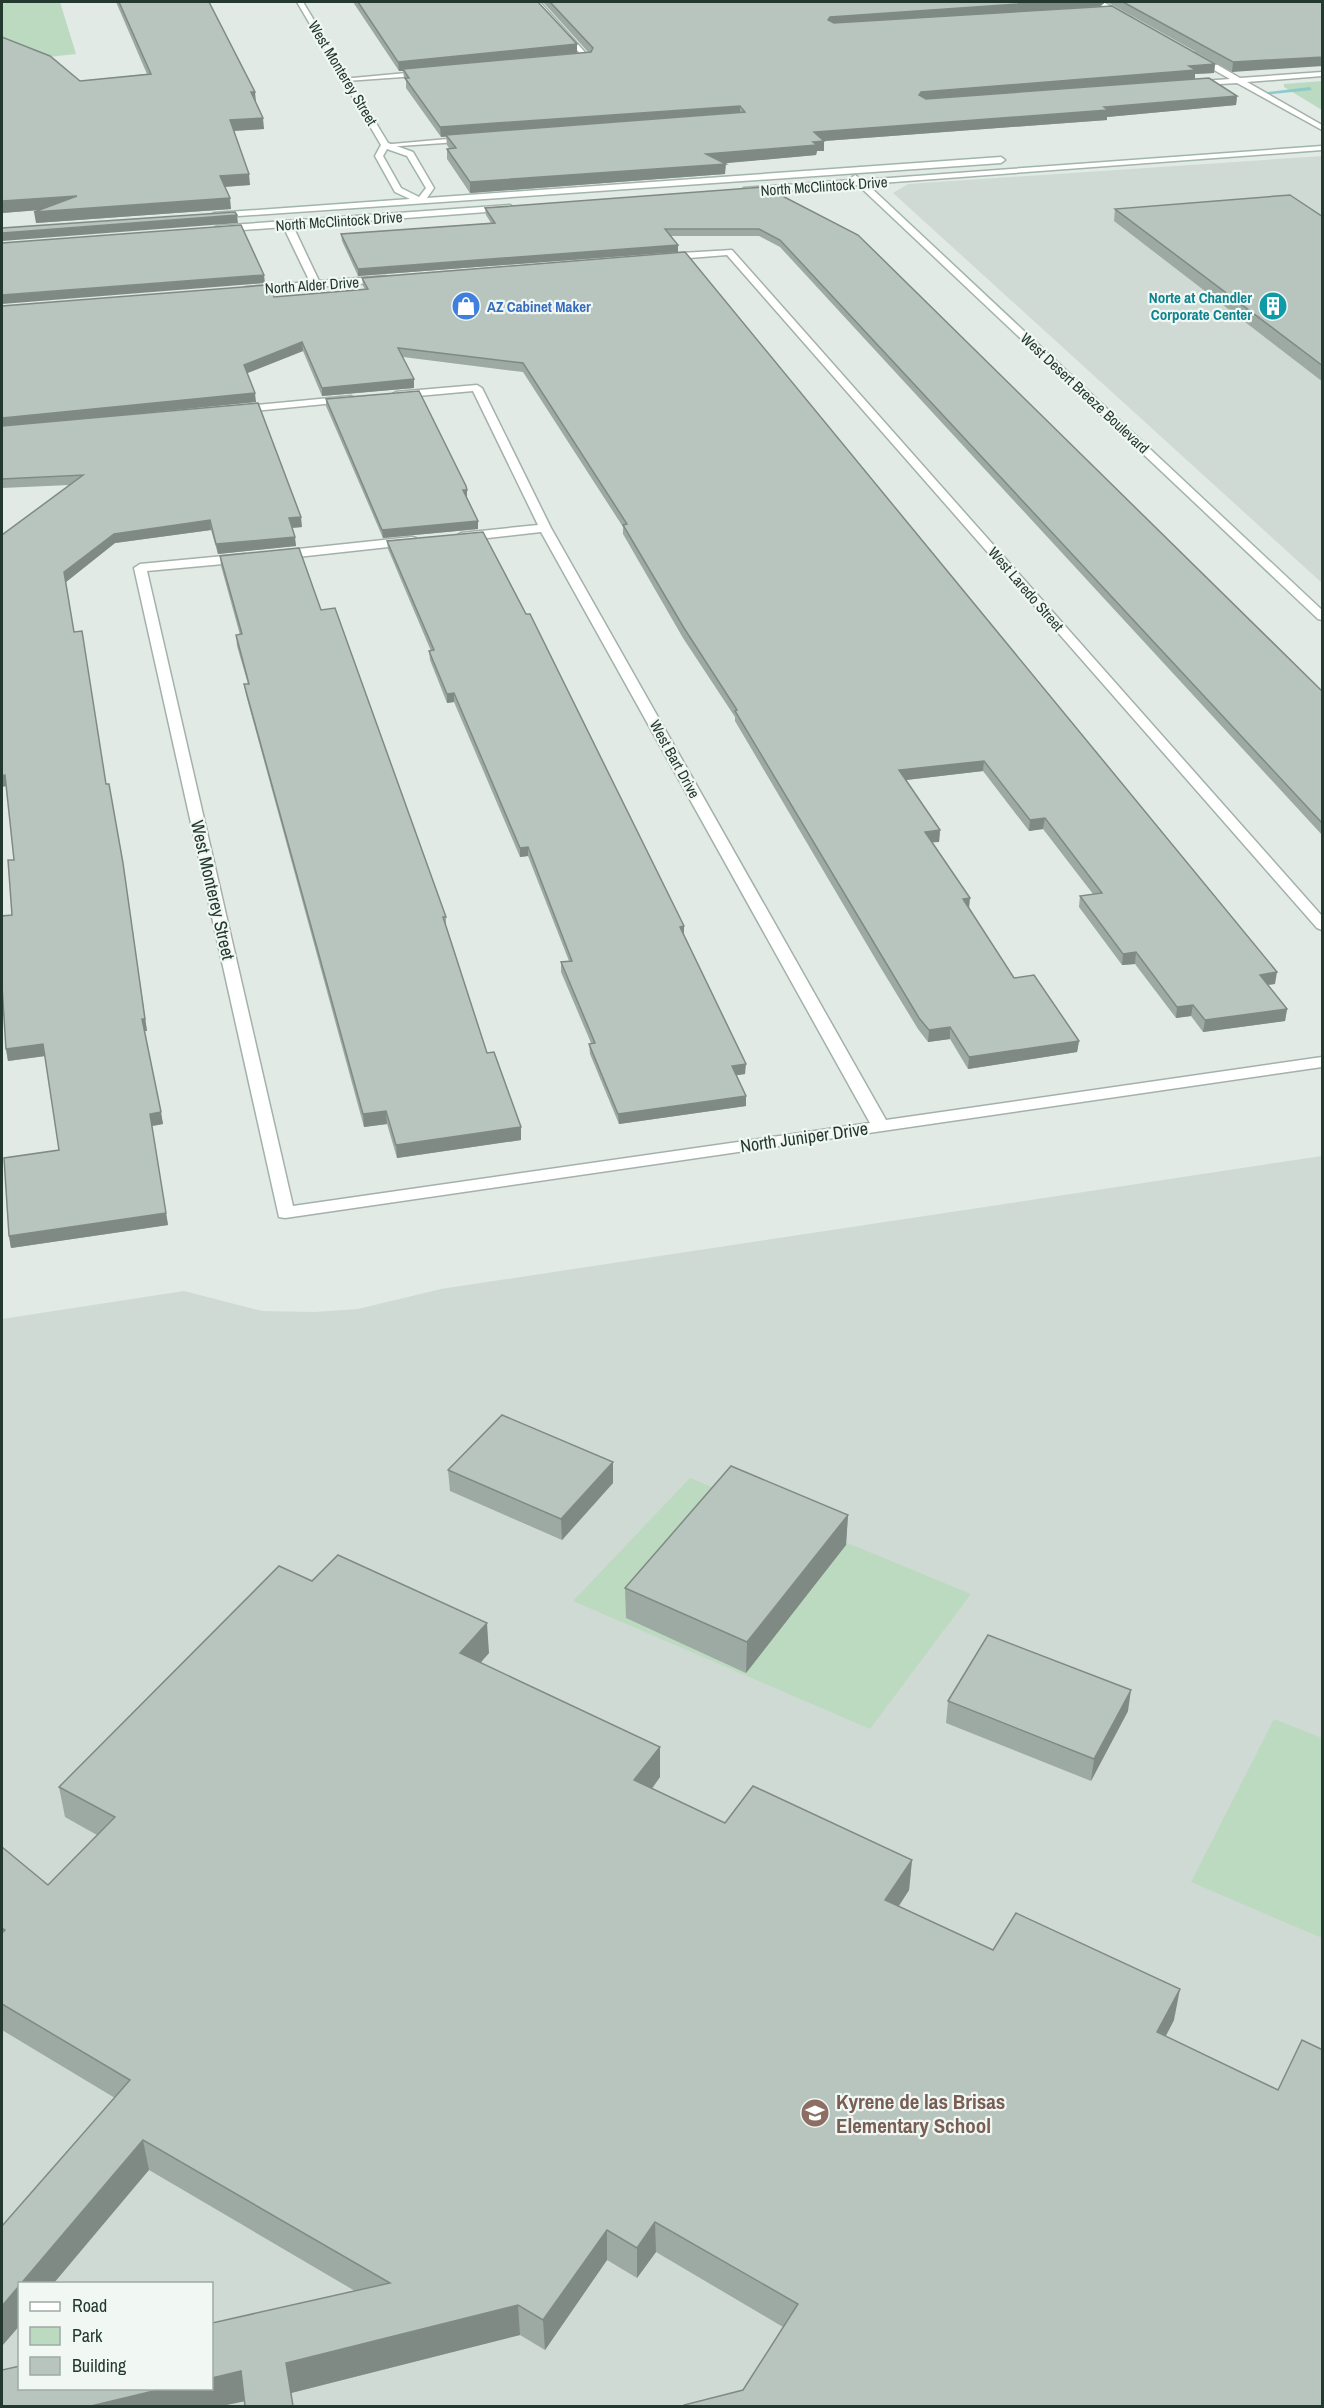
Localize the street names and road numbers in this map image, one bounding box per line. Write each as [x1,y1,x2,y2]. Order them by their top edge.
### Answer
street label: West Monterey Street [303,17,383,130]
street label: North McClintock Drive [760,171,888,201]
street label: North McClintock Drive [275,206,403,236]
street label: North Alder Drive [264,271,360,299]
street label: West Desert Breeze Boulevard [1016,328,1154,458]
street label: West Laredo Street [983,542,1069,636]
street label: West Bart Drive [645,716,705,802]
street label: West Monterey Street [185,818,241,962]
street label: North Juniper Drive [738,1116,870,1158]

